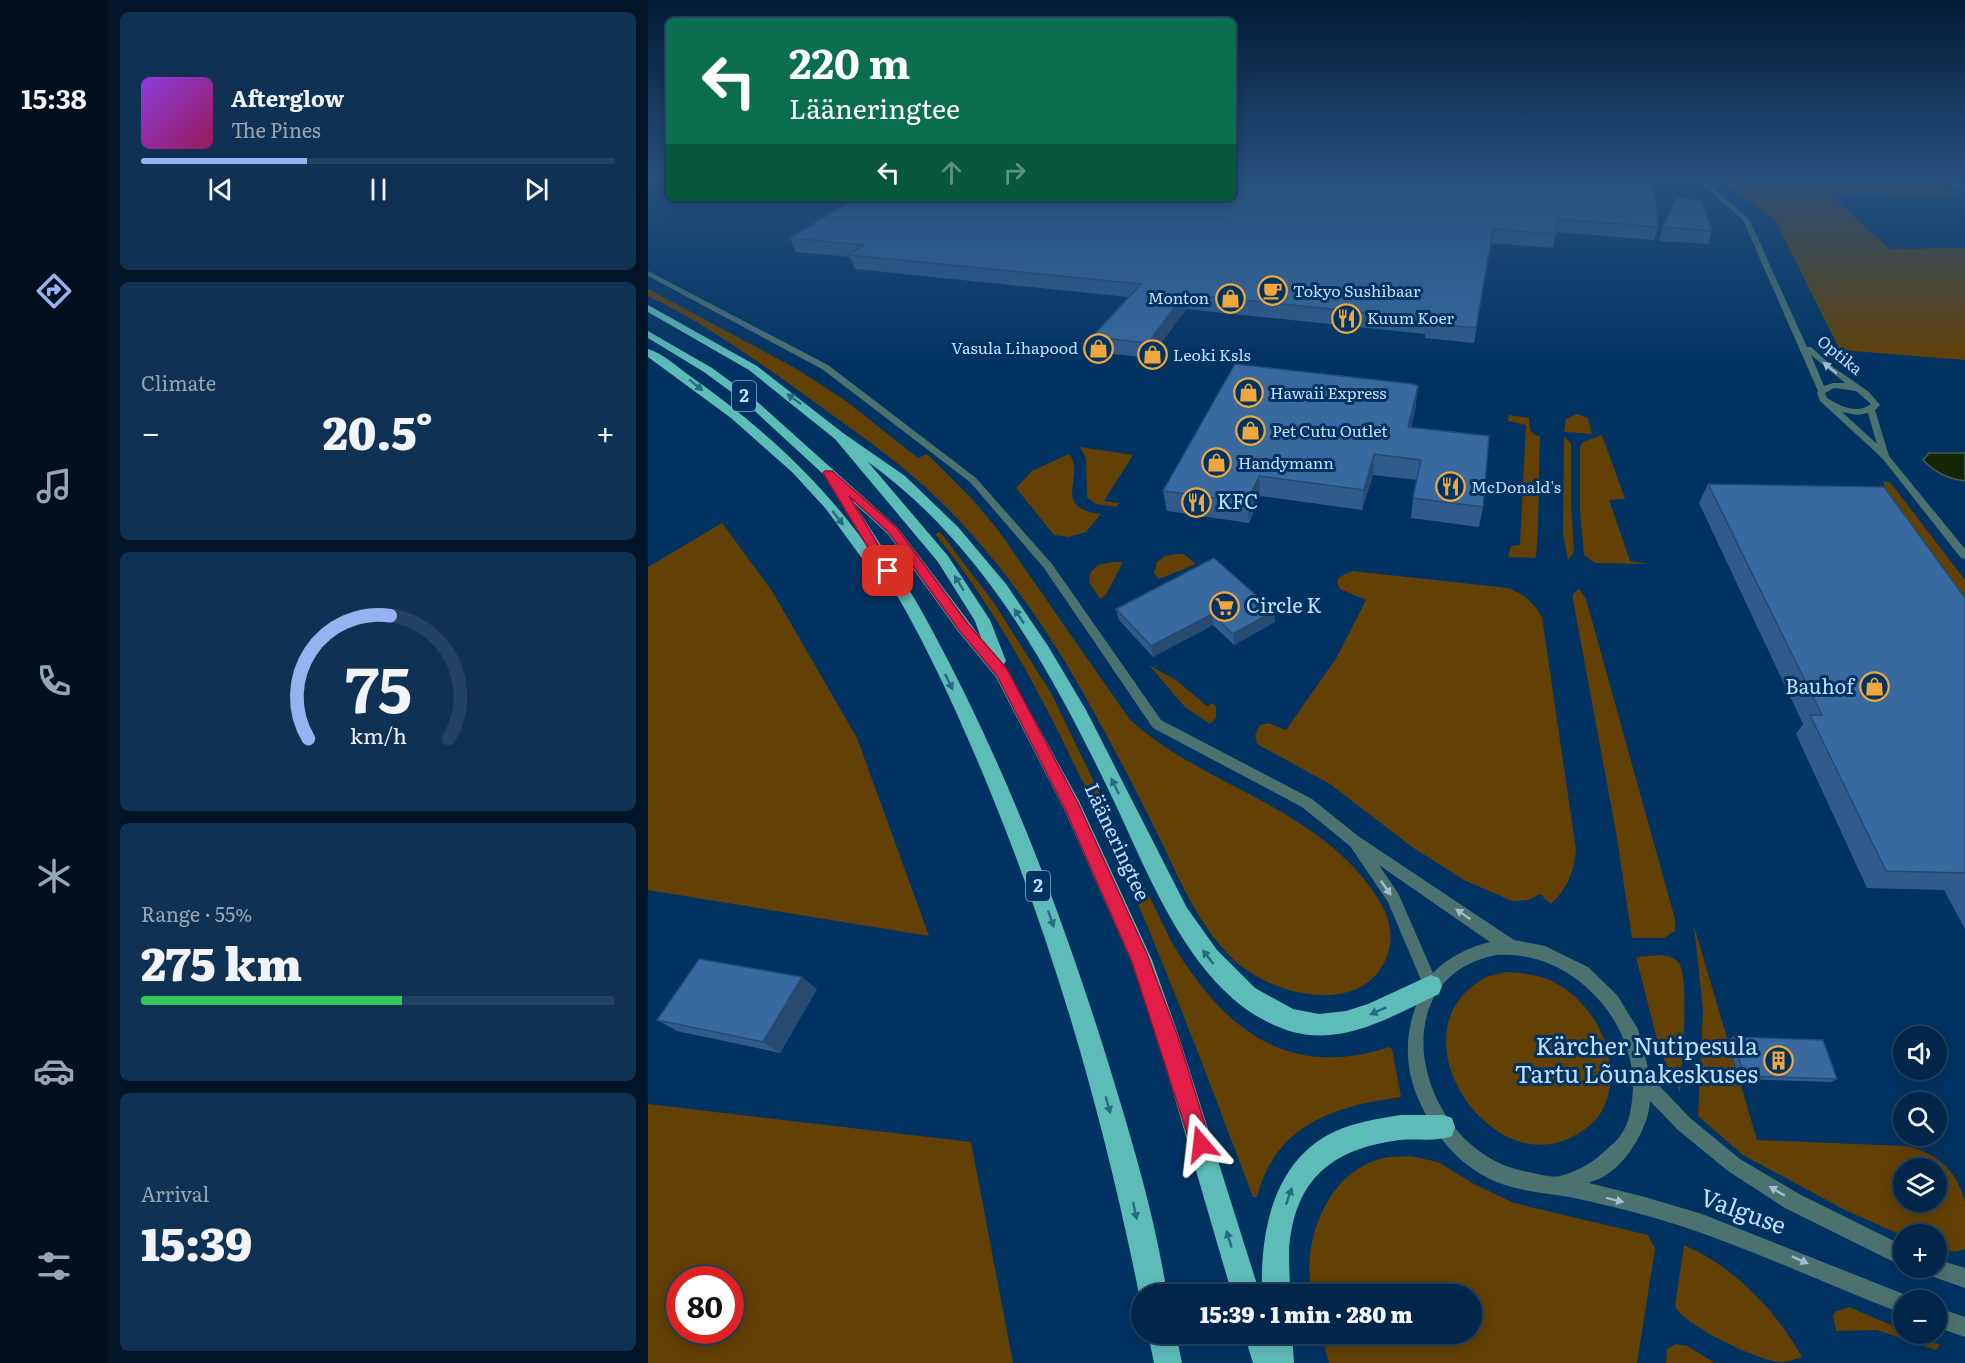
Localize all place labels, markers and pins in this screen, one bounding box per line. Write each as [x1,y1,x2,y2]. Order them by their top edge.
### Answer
cafe icon: Tokyo Sushibaar [1256,275,1288,307]
place label: Tokyo Sushibaar [1293,278,1421,302]
shop icon: Monton [1214,282,1246,314]
place label: Monton [1148,285,1209,309]
restaurant icon: Kuum Koer [1330,302,1362,334]
place label: Kuum Koer [1367,305,1455,329]
shop icon: Vasula Lihapood [1083,332,1115,364]
place label: Vasula Lihapood [951,335,1078,359]
shop icon: Leoki Ksls [1136,339,1168,371]
place label: Leoki Ksls [1173,342,1251,366]
shop icon: Hawaii Express [1233,377,1265,409]
place label: Hawaii Express [1270,380,1386,404]
shop icon: Pet Cutu Outlet [1235,415,1267,447]
place label: Pet Cutu Outlet [1272,418,1388,442]
shop icon: Handymann [1201,447,1233,479]
place label: Handymann [1238,450,1334,474]
restaurant icon: McDonald's [1434,471,1466,503]
place label: McDonald's [1471,474,1561,498]
place label: KFC [1217,485,1258,515]
restaurant icon: KFC [1180,486,1212,518]
pin [862,545,913,596]
place label: Circle K [1246,589,1322,619]
supermarket icon: Circle K [1209,590,1241,622]
place label: Bauhof [1785,670,1856,700]
shop icon: Bauhof [1859,671,1891,703]
place label: Kärcher Nutipesula Tartu Lõunakeskuses [1514,1027,1758,1090]
building icon: Kärcher Nutipesula Tartu Lõunakeskuses [1763,1045,1795,1077]

